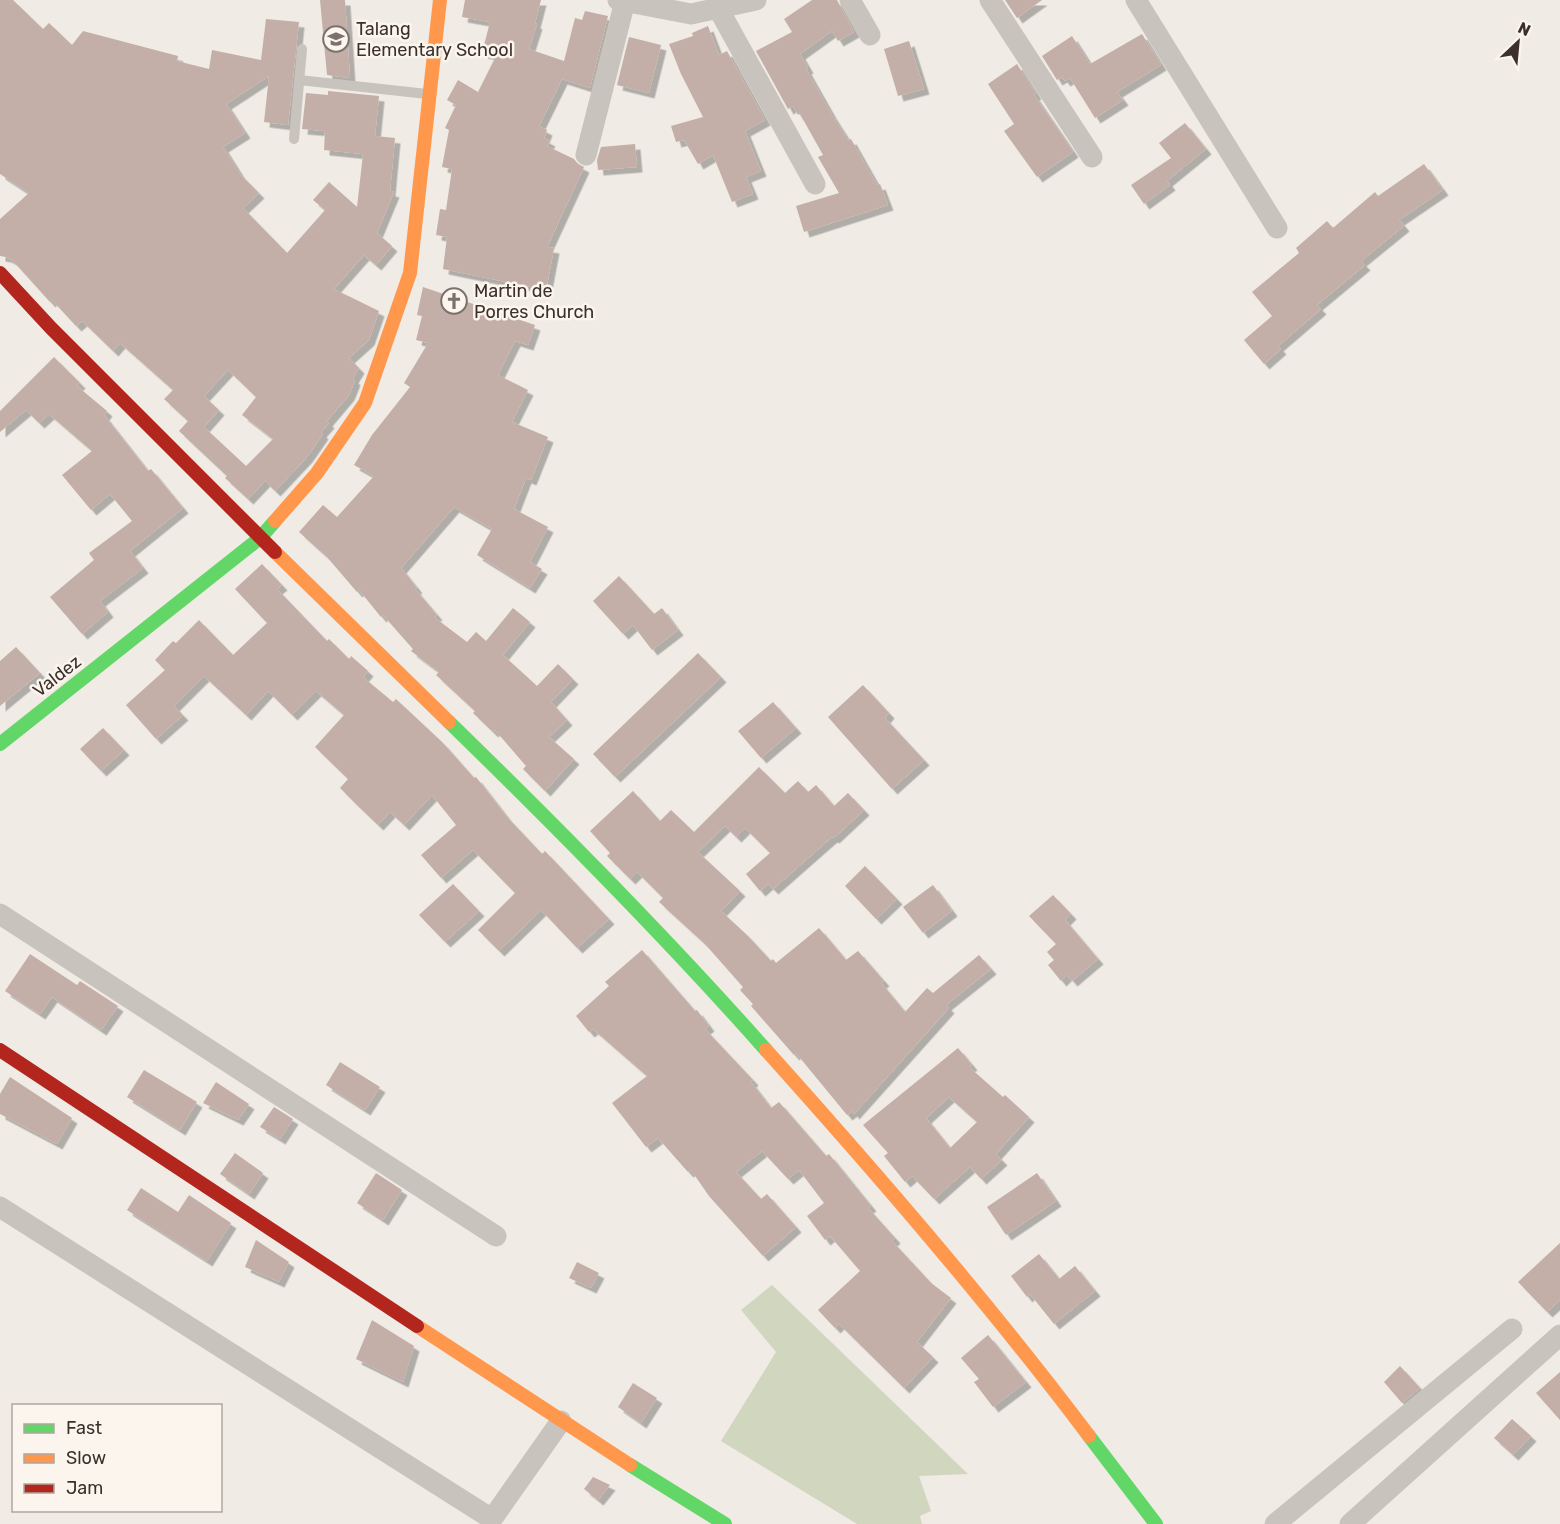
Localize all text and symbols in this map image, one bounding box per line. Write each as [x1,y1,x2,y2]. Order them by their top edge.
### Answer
north arrow [1488,12,1548,72]
place label: Talang Elementary School [356,18,513,61]
text: N [1515,18,1534,40]
school or university icon: Talang Elementary School [321,24,351,54]
place label: Martin de Porres Church [474,280,594,323]
church icon: Martin de Porres Church [439,286,469,316]
street label: Valdez [29,650,85,702]
legend [12,1404,222,1512]
text: Fast [66,1417,102,1439]
text: Slow [66,1447,106,1469]
text: Jam [66,1477,103,1499]

